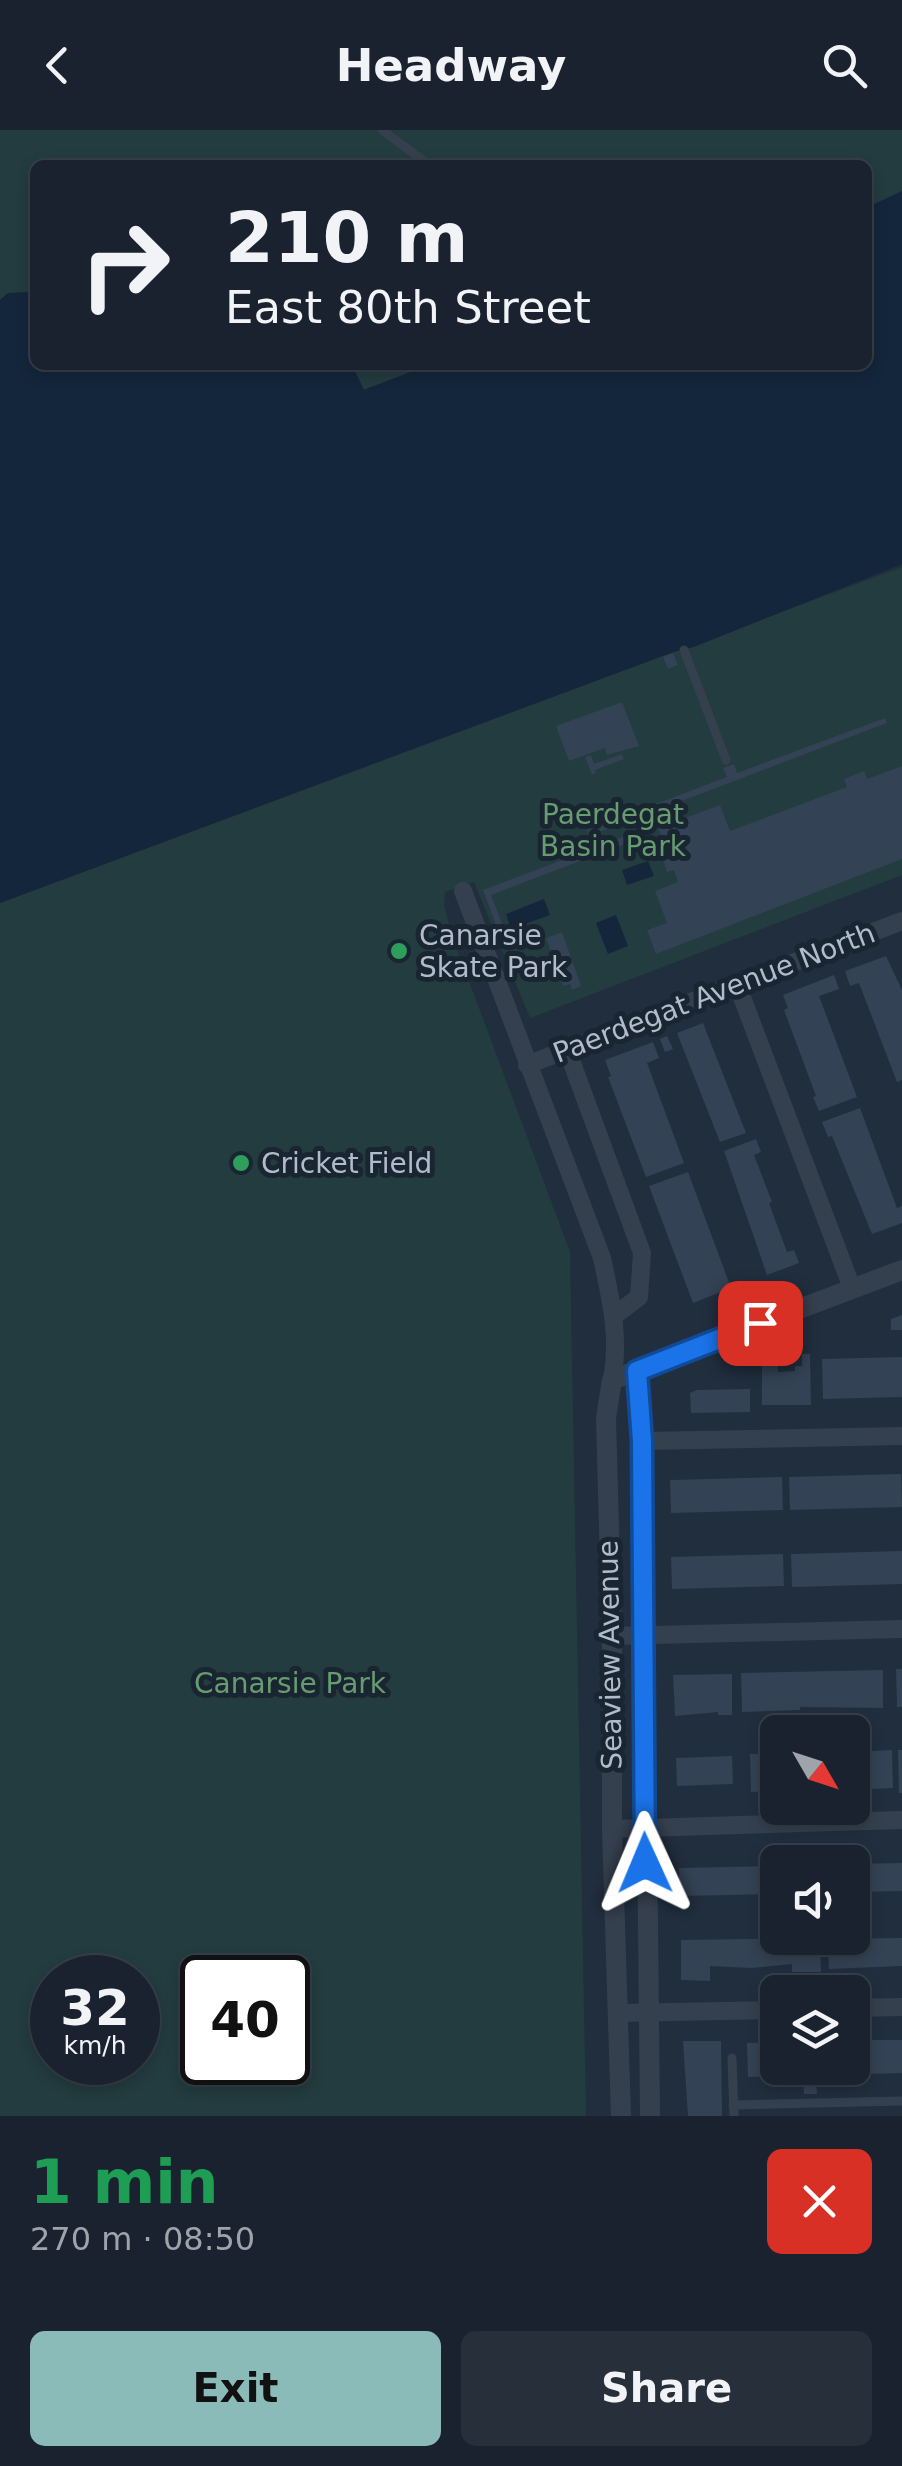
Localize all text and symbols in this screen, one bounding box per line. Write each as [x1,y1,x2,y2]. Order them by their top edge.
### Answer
icon: back [30,38,85,93]
icon: search [817,38,872,93]
text: Headway [336,39,566,92]
text: 210 m [225,197,468,279]
icon: right [60,200,190,330]
text: East 80th Street [225,281,591,334]
park label: Paerdegat Basin Park [540,798,687,863]
street label: Paerdegat Avenue North [548,916,880,1070]
place label: Canarsie Skate Park [419,919,568,984]
marker: Canarsie Skate Park [388,940,410,962]
place label: Cricket Field [261,1147,432,1180]
marker: Cricket Field [230,1152,252,1174]
pin [718,1281,803,1366]
icon: arrive [733,1296,788,1351]
street label: Seaview Avenue [591,1540,629,1770]
park label: Canarsie Park [194,1667,387,1700]
north arrow [760,1715,870,1825]
map controls [760,1715,870,2085]
position arrow [593,1811,697,1915]
button: sound [760,1845,870,1955]
speed limit sign: 40 [180,1955,310,2085]
button: layers [760,1975,870,2085]
text: 32 [60,1979,130,2037]
text: km/h [63,2031,127,2060]
text: 1 min [30,2147,218,2217]
button: close [767,2149,872,2254]
text: 270 m · 08:50 [30,2220,255,2258]
button: Exit [30,2331,441,2446]
button: Share [461,2331,872,2446]

